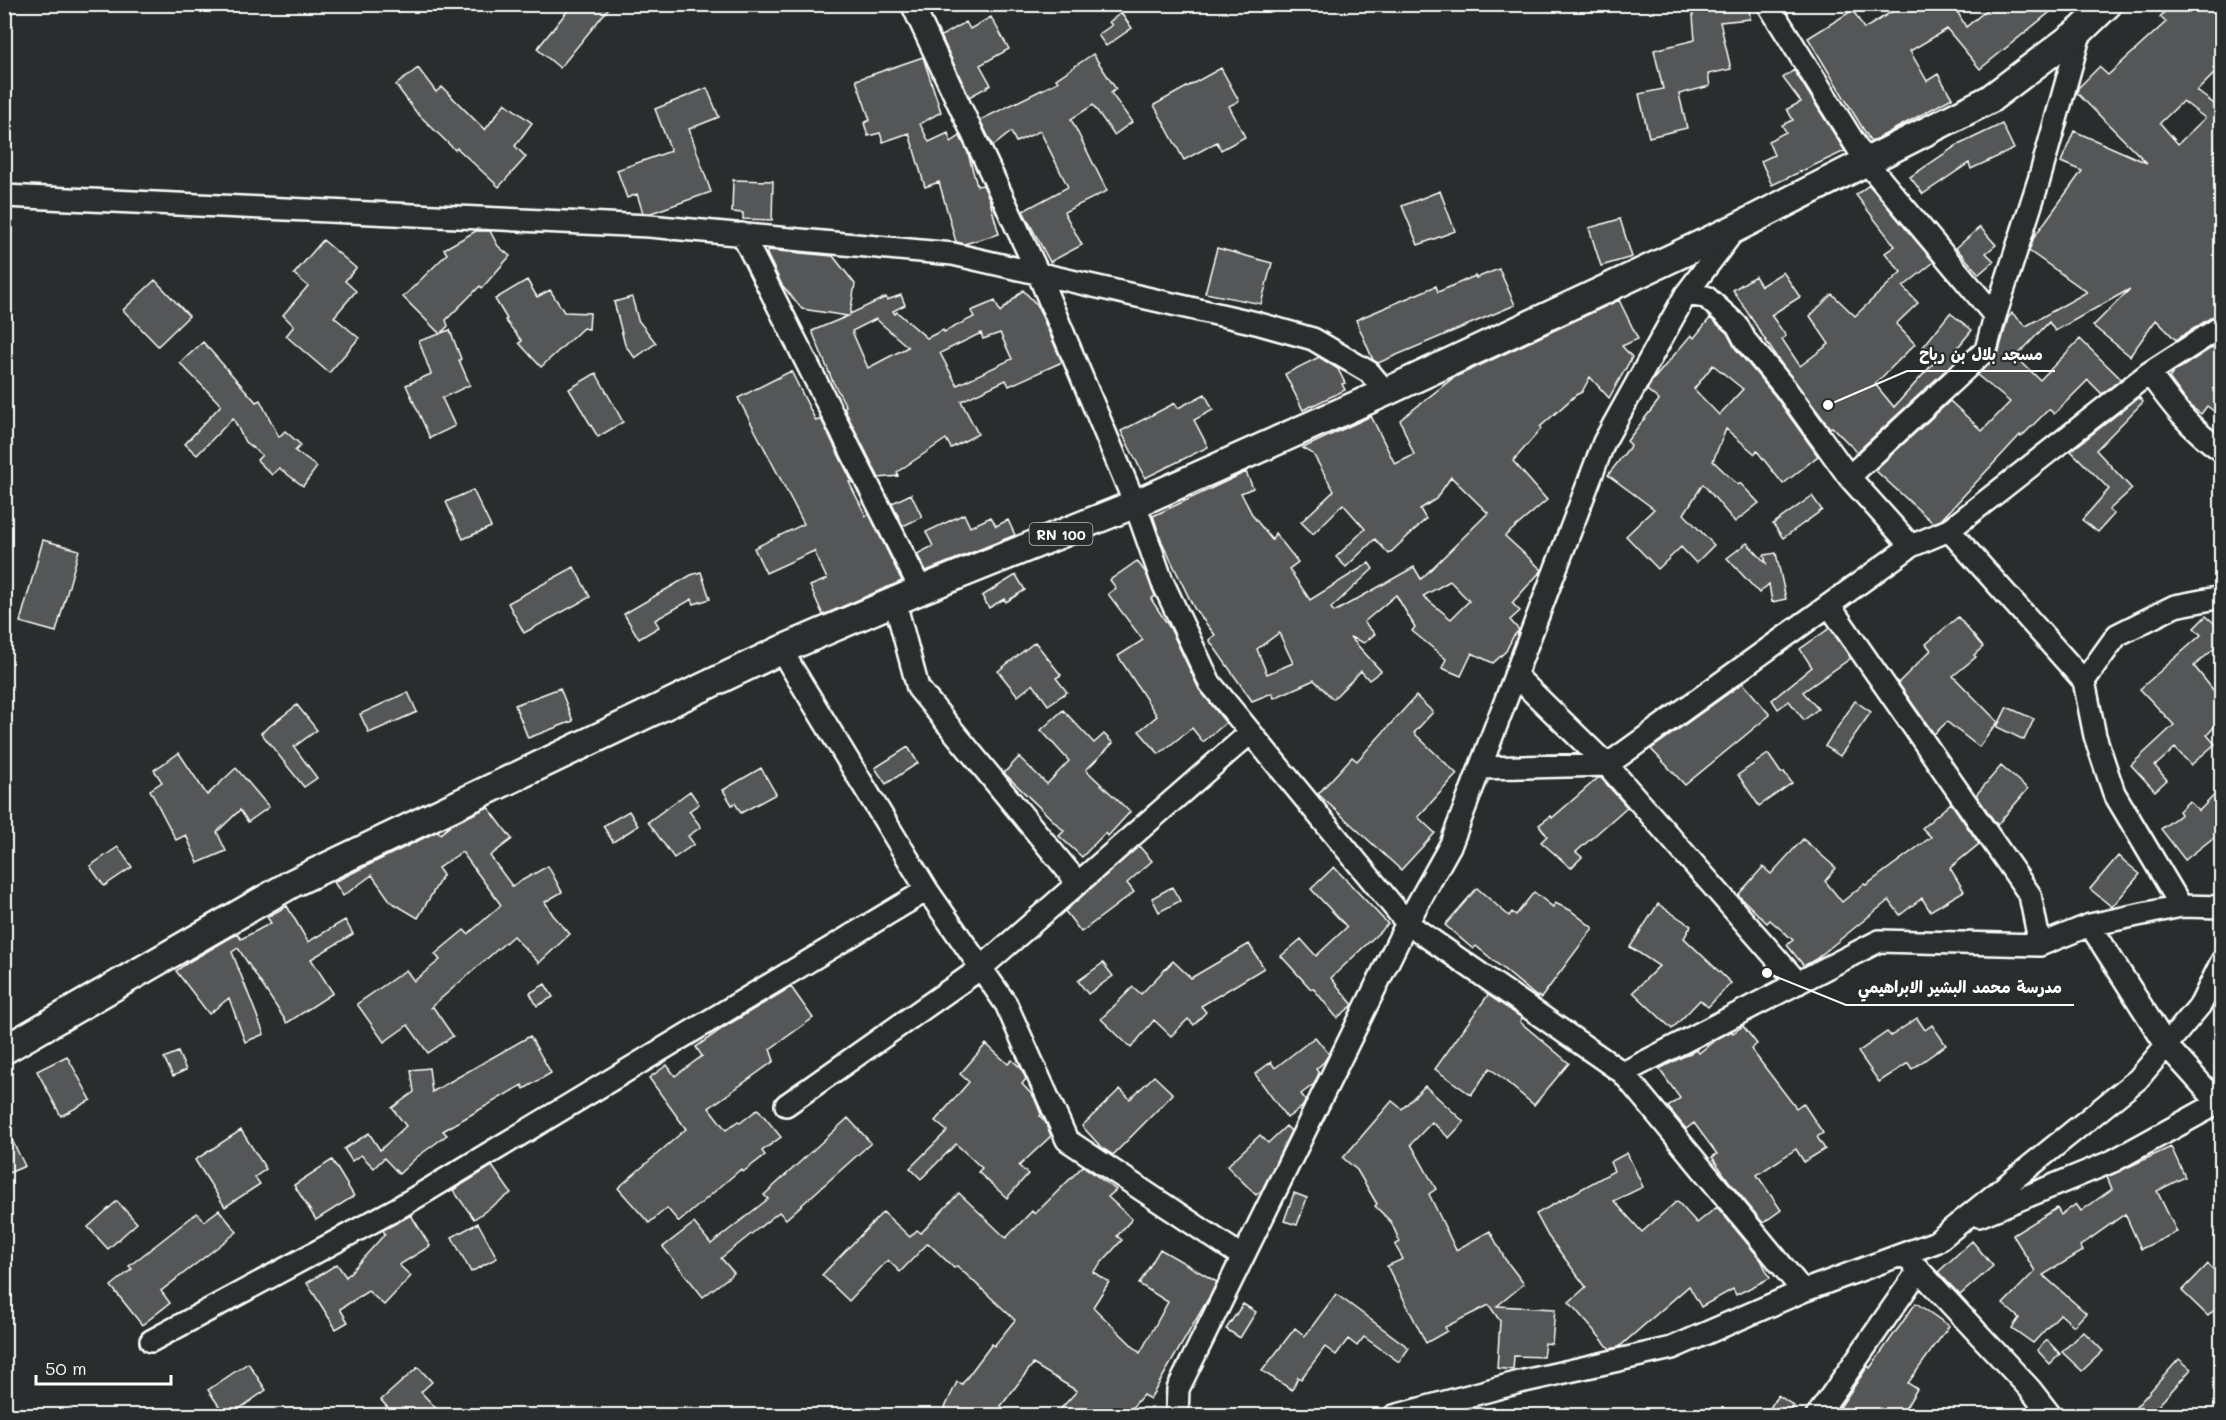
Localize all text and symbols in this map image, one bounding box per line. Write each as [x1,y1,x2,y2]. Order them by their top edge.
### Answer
callout: مسجد بلال بن رباح [1907,337,2055,371]
text: مسجد بلال بن رباح [1919,343,2043,364]
road number: RN 100 [1030,523,1092,545]
callout: مدرسة محمد البشير الابراهيمي [1846,971,2074,1005]
text: مدرسة محمد البشير الابراهيمي [1858,976,2062,1002]
scale bar [36,1348,171,1386]
text: 50 m [45,1356,87,1380]

